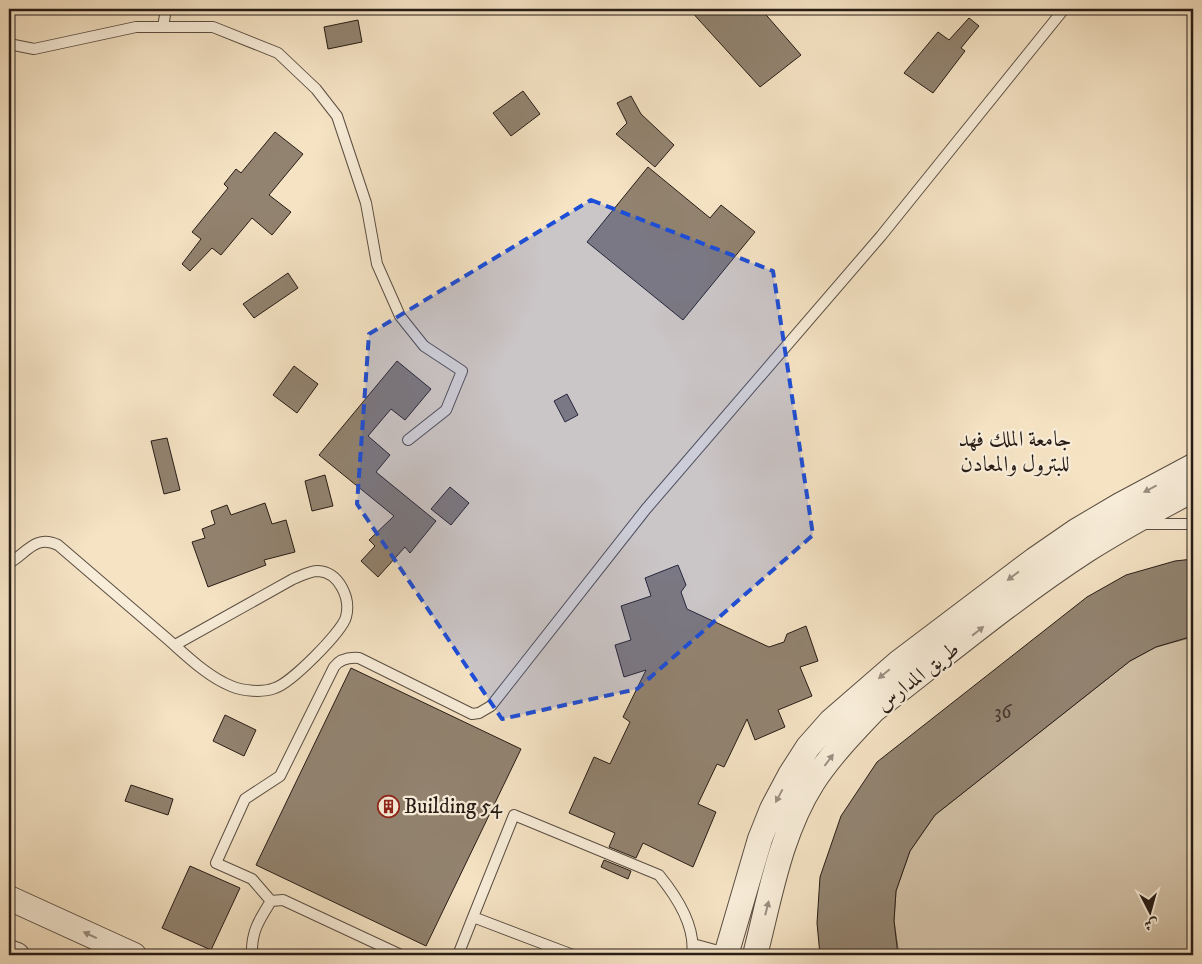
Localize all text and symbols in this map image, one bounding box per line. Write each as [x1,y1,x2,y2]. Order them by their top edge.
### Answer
district label: جامعة الملك فهد للبترول والمعادن [958,426,1072,478]
one-way arrow [1143,485,1157,493]
one-way arrow [1006,571,1020,581]
one-way arrow [971,625,984,636]
street label: طريق المدارس [871,636,965,718]
one-way arrow [878,669,891,680]
house number: 36 [995,701,1013,724]
one-way arrow [824,754,835,767]
one-way arrow [775,789,783,803]
place label: Building 54 [404,794,503,820]
building icon: Building 54 [376,795,400,819]
north arrow [1124,886,1174,936]
one-way arrow [763,900,771,916]
text: ش [1143,914,1159,934]
one-way arrow [83,930,97,938]

